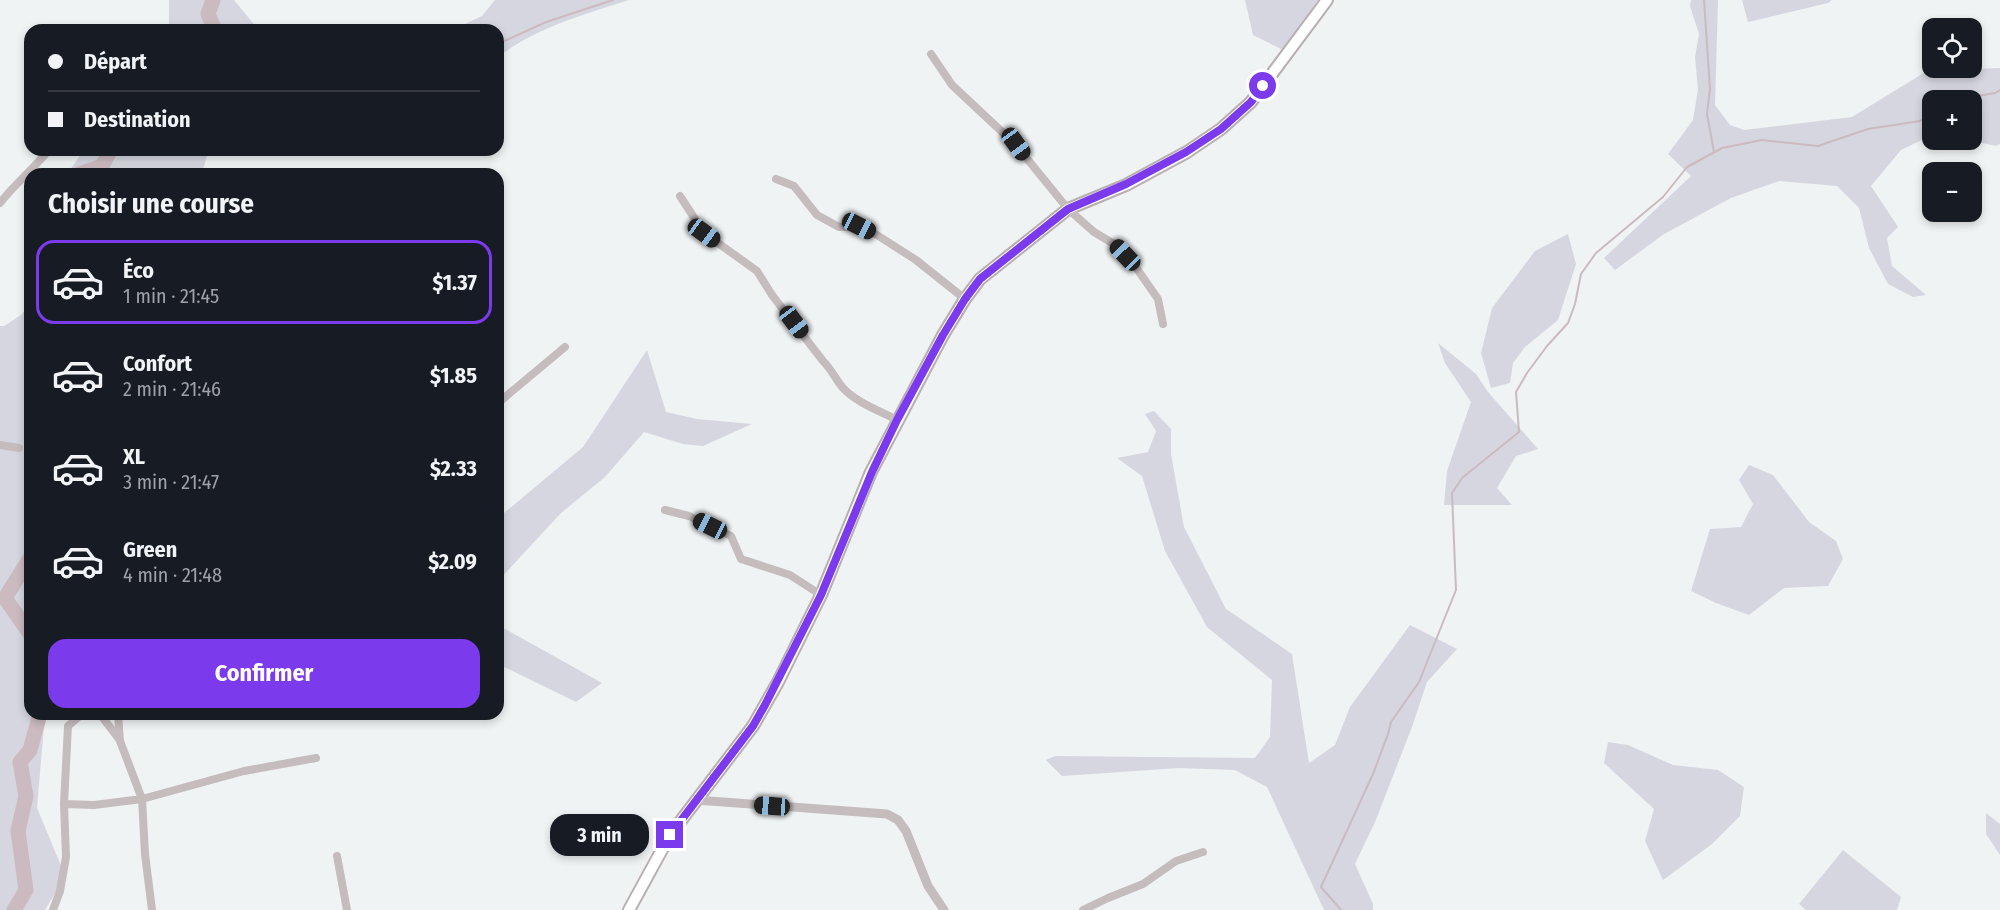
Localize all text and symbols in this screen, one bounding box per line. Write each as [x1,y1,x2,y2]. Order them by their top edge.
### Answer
map controls [1922,18,1982,222]
button: locate [1922,18,1982,78]
text: Départ [84,48,147,75]
route start [1249,72,1276,99]
button: + [1922,90,1982,150]
text: Destination [84,106,191,133]
car [998,124,1034,164]
button: − [1922,162,1982,222]
text: Choisir une course [48,188,254,220]
car [839,210,879,242]
car [684,215,724,251]
car [1106,236,1144,274]
icon: car [51,255,105,309]
text: Éco [123,257,154,284]
text: $1.37 [432,269,477,296]
text: 1 min · 21:45 [123,284,219,308]
car [776,302,812,342]
icon: car [51,348,105,402]
text: Confort [123,350,192,377]
text: $1.85 [430,362,477,389]
text: 2 min · 21:46 [123,377,221,401]
icon: car [51,441,105,495]
text: XL [123,443,145,470]
text: $2.33 [430,455,477,482]
text: 3 min · 21:47 [123,470,219,494]
car [690,510,730,542]
icon: car [51,534,105,588]
text: Green [123,536,177,563]
text: $2.09 [428,548,477,575]
text: 4 min · 21:48 [123,563,222,587]
button: Confirmer [48,639,480,708]
car [753,796,791,816]
callout: 3 min [550,814,649,856]
route end [656,821,683,848]
text: 3 min [577,823,622,847]

